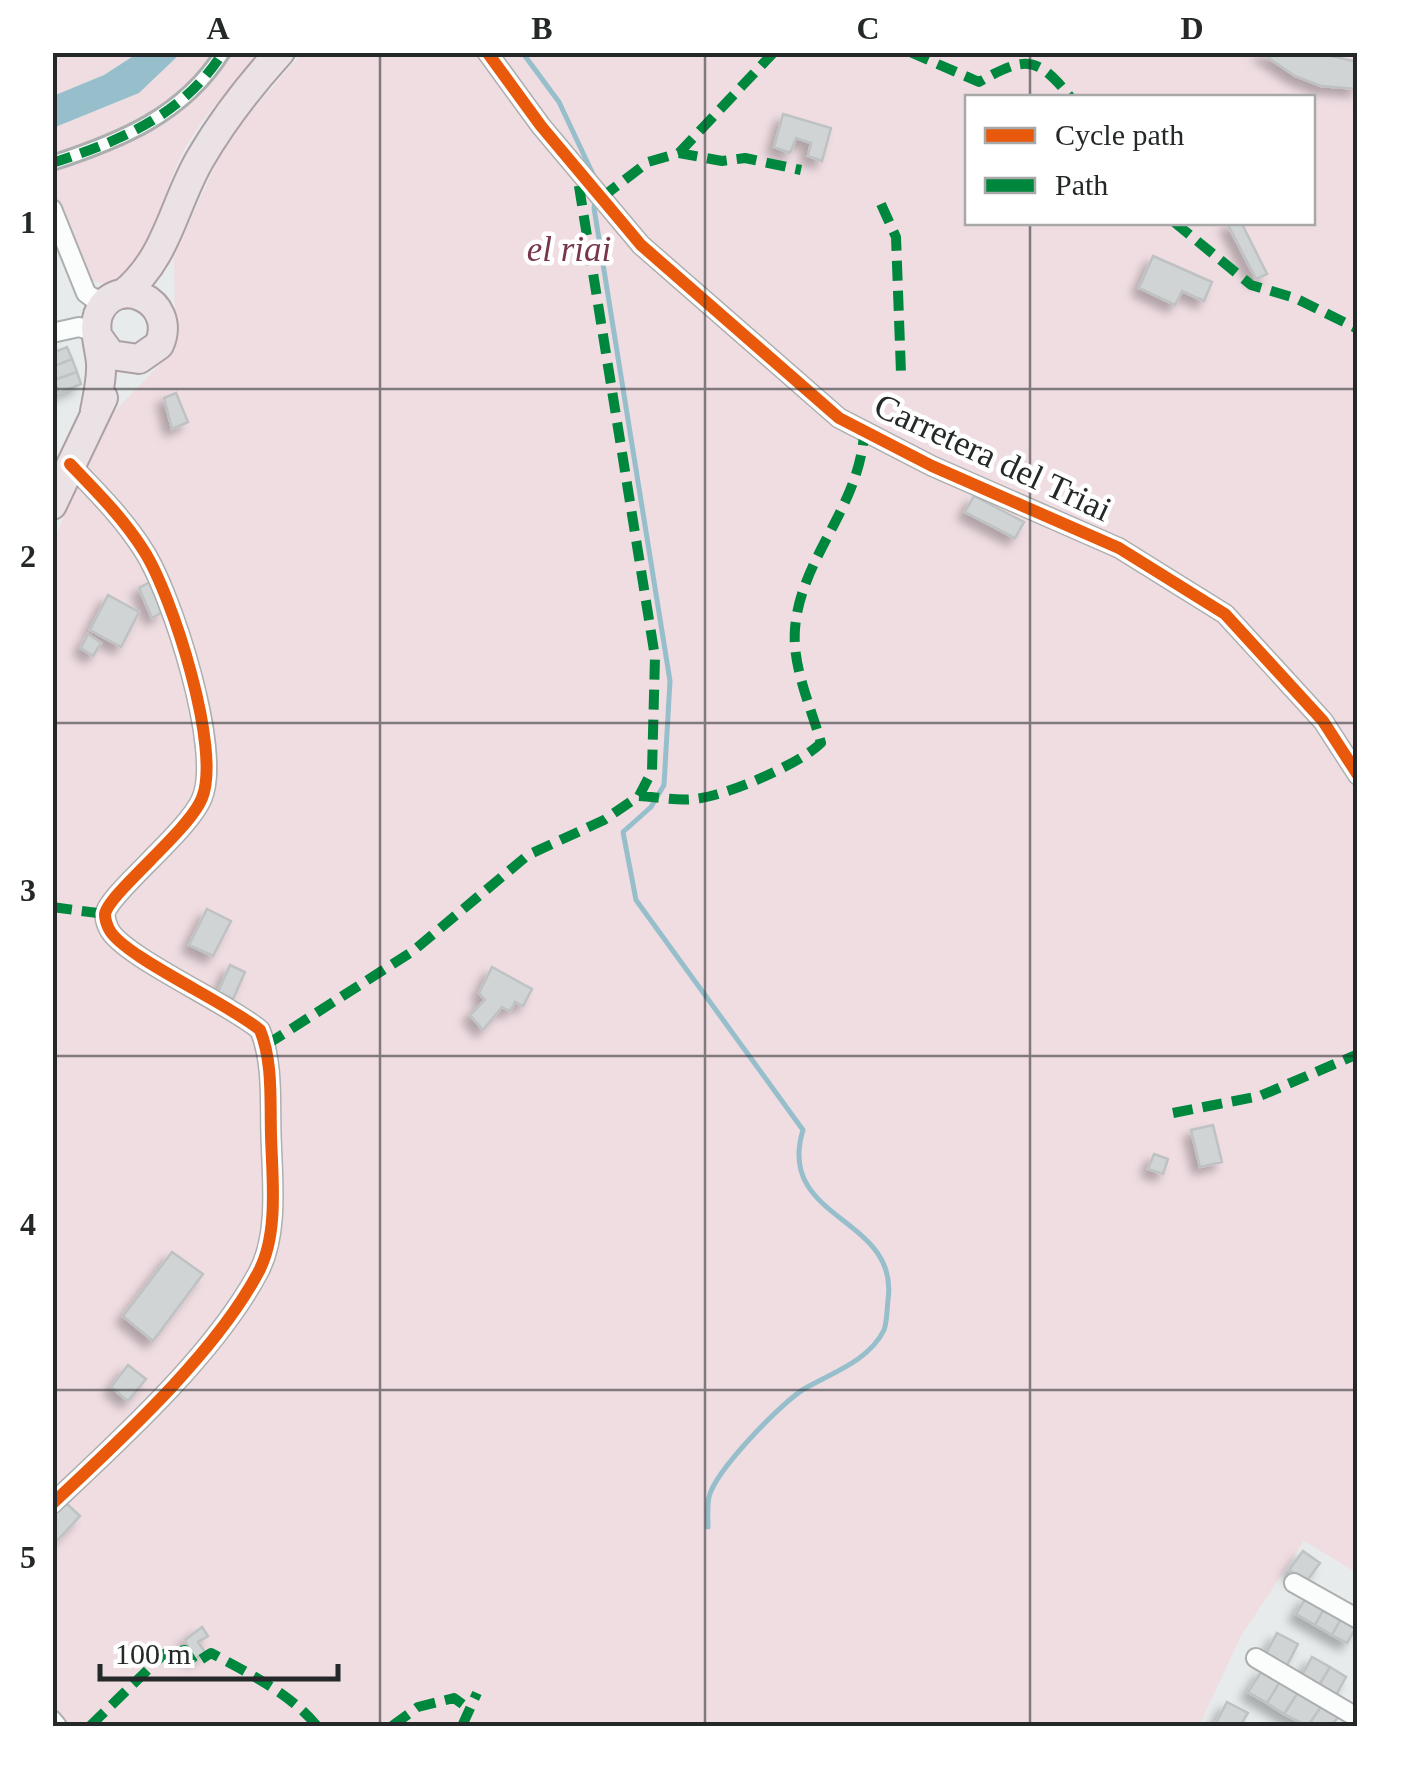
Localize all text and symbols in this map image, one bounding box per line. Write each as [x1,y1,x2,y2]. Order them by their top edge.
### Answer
text: A [206,10,230,46]
text: B [531,10,553,46]
text: C [856,10,880,46]
text: D [1180,10,1204,46]
legend [965,95,1315,225]
text: Cycle path [1055,118,1184,151]
text: Path [1055,168,1108,201]
text: 1 [20,204,36,240]
park label: el riai [527,230,611,269]
street label: Carretera del Triai [868,386,1118,529]
text: 2 [20,538,36,574]
text: 3 [20,872,36,908]
text: 4 [20,1206,36,1242]
text: 5 [20,1539,36,1575]
scale bar [100,1619,338,1681]
text: 100 m [115,1637,191,1670]

